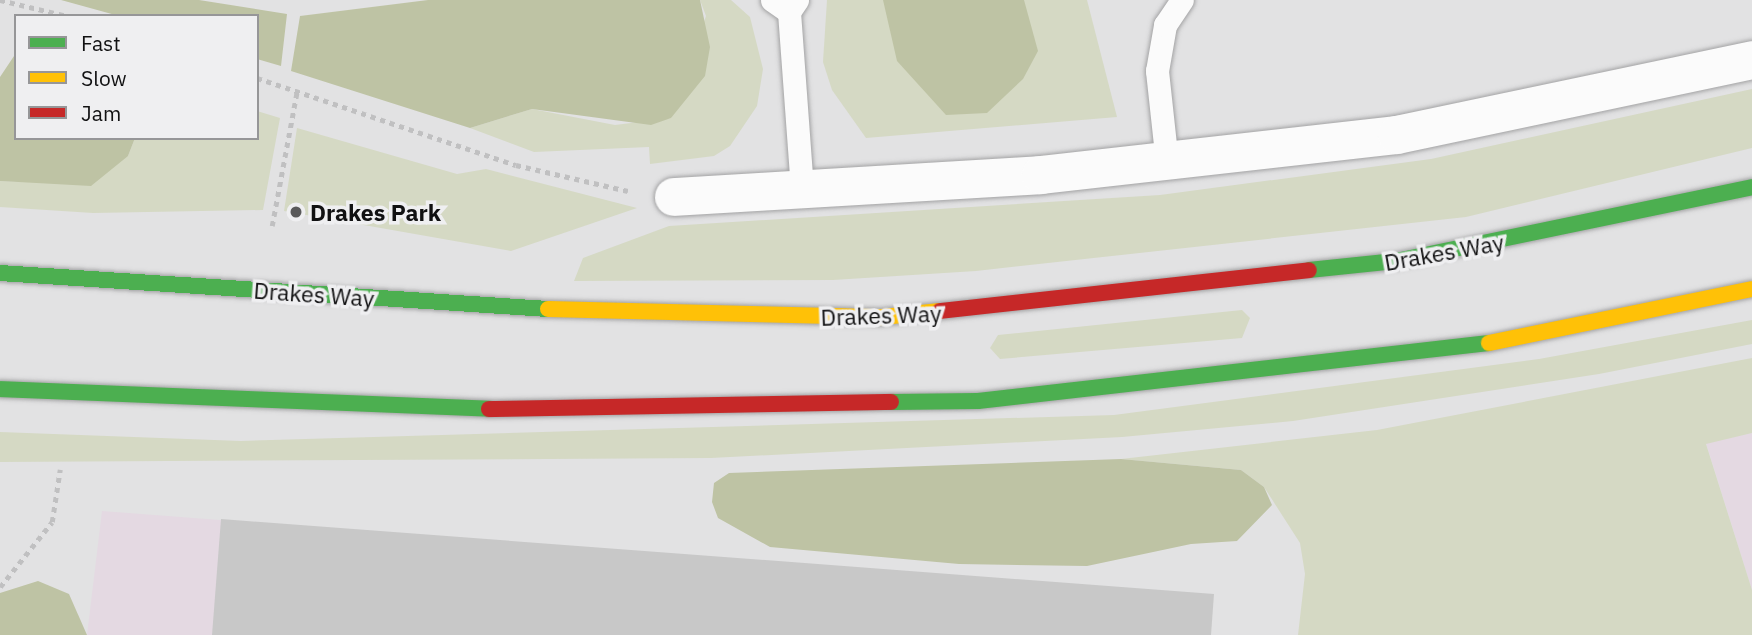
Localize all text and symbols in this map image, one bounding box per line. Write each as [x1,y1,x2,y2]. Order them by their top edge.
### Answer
legend [14,14,259,140]
text: Fast [81,29,121,57]
text: Slow [81,64,127,92]
text: Jam [81,99,121,127]
place label: Drakes Park [310,198,441,226]
marker: Drakes Park [288,204,304,220]
street label: Drakes Way [1382,228,1506,276]
street label: Drakes Way [253,276,375,312]
street label: Drakes Way [820,299,942,331]

